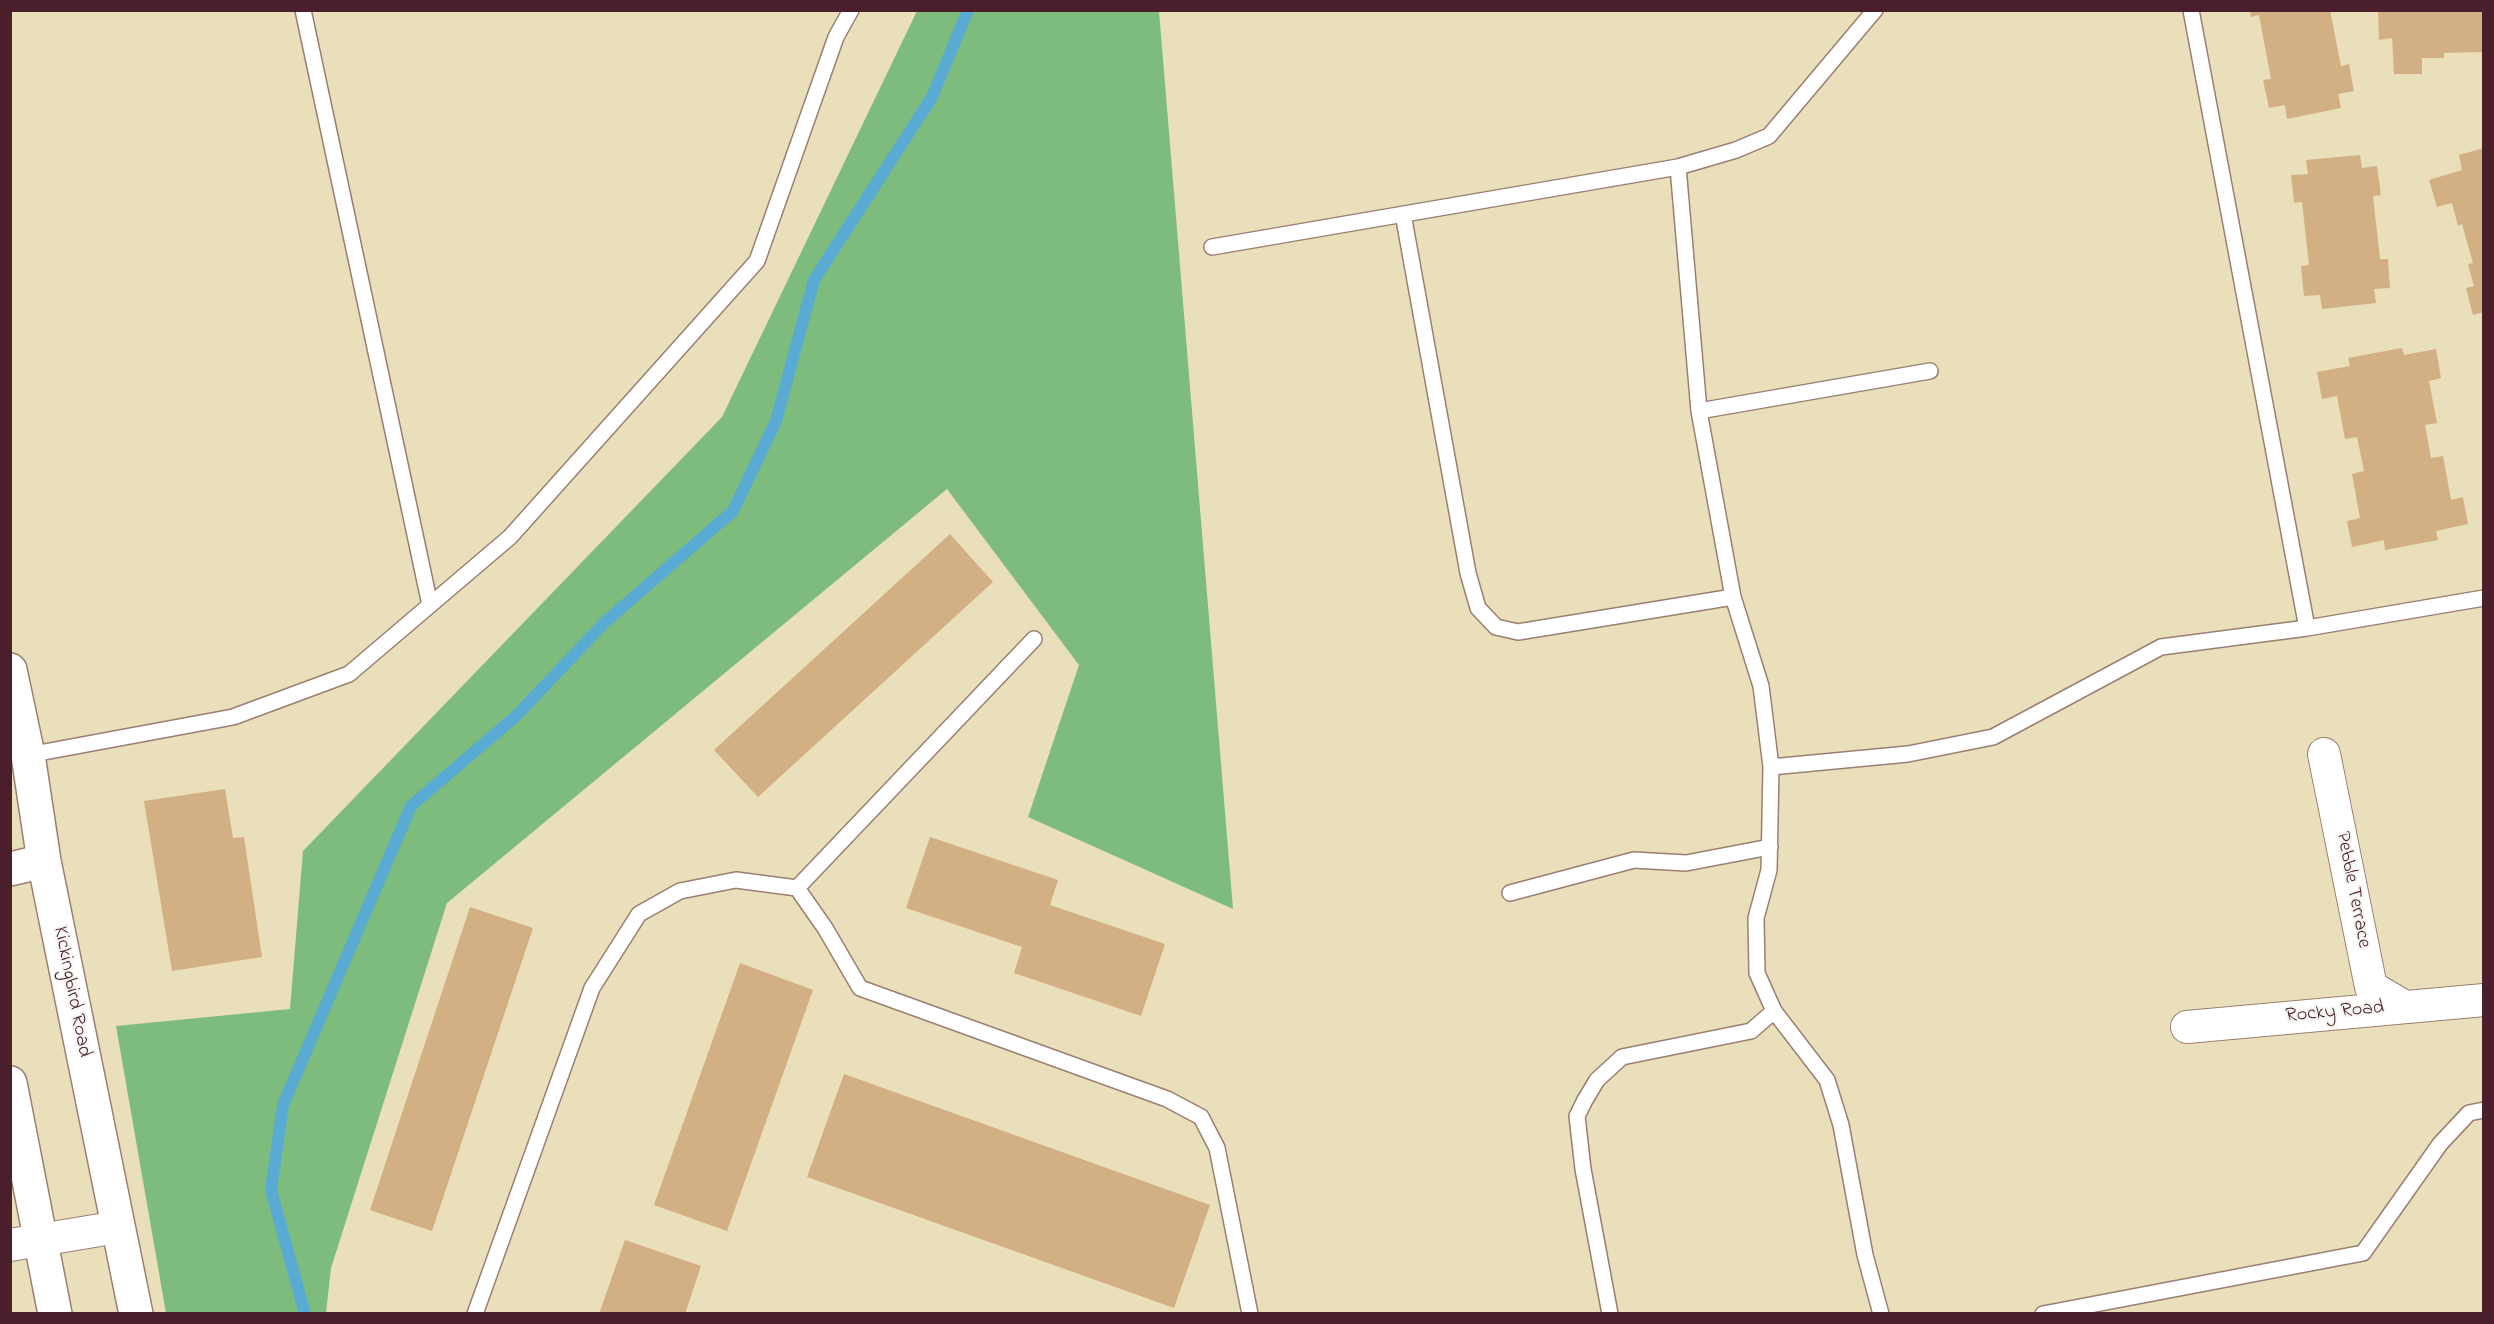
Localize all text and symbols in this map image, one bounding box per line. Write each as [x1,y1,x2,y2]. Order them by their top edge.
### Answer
street label: Pebble Terrace [2329,830,2375,950]
street label: Kickingbird Road [47,925,95,1059]
street label: Rocky Road [2285,997,2385,1029]

